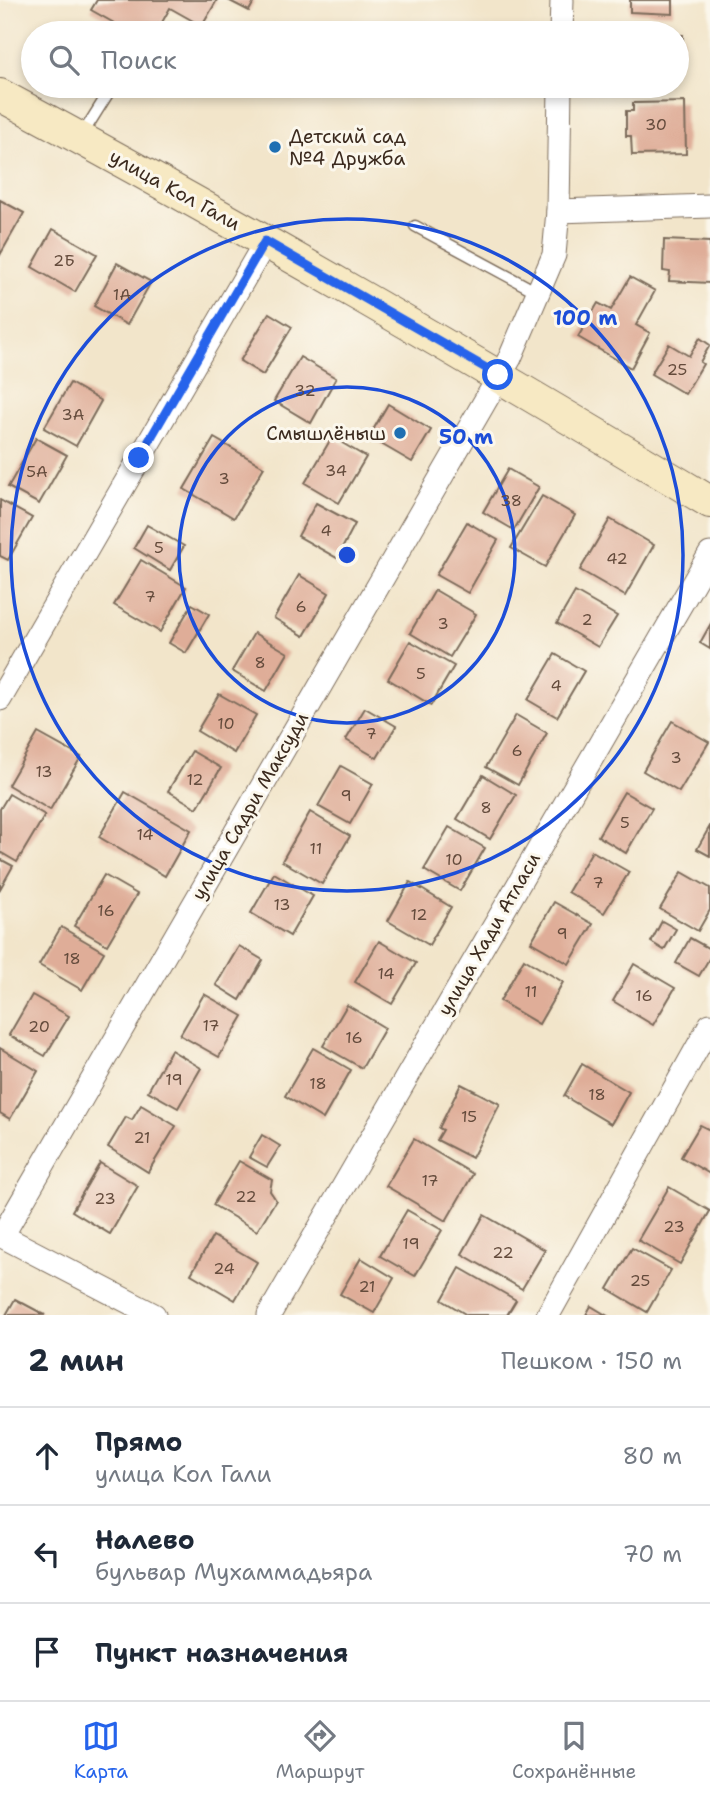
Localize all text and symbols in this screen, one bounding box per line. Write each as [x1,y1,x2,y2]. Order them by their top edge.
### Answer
search box [21,21,689,98]
icon: search [45,41,83,79]
text: Поиск [101,42,177,77]
house number: 30 [645,114,667,135]
place label: Детский сад №4 Дружба [289,124,406,171]
marker: Детский сад №4 Дружба [267,139,283,155]
street label: улица Кол Гали [105,144,245,236]
house number: 2Б [53,250,75,271]
house number: 1А [113,284,131,305]
text: 100 m [553,304,617,332]
route start [482,359,513,390]
house number: 25 [667,359,687,380]
house number: 32 [294,380,316,401]
house number: 3А [62,404,84,425]
place label: Смышлёныш [266,421,386,446]
text: 50 m [439,423,493,451]
marker: Смышлёныш [392,425,408,441]
route end [123,442,154,473]
house number: 34 [325,460,347,481]
house number: 5А [26,461,48,482]
house number: 3 [218,468,230,489]
house number: 38 [500,490,522,511]
house number: 4 [320,520,332,541]
house number: 5 [154,537,164,558]
centre of rings [335,543,359,567]
house number: 42 [606,548,628,569]
house number: 7 [144,586,156,607]
house number: 6 [295,596,307,617]
house number: 2 [581,609,593,630]
house number: 3 [437,613,449,634]
house number: 8 [254,652,266,673]
house number: 5 [416,663,426,684]
house number: 4 [550,675,562,696]
street label: улица Садри Максуди [186,707,314,905]
house number: 10 [217,713,235,734]
house number: 7 [365,723,377,744]
house number: 6 [511,740,523,761]
house number: 3 [670,747,682,768]
house number: 13 [35,761,53,782]
house number: 12 [186,769,204,790]
house number: 9 [340,785,352,806]
house number: 8 [480,797,492,818]
house number: 5 [620,812,630,833]
house number: 14 [136,824,154,845]
house number: 11 [310,838,322,859]
street label: улица Хади Атласи [432,848,546,1020]
house number: 10 [445,849,463,870]
house number: 7 [592,872,604,893]
house number: 13 [273,894,291,915]
house number: 16 [97,900,115,921]
house number: 12 [410,904,428,925]
house number: 9 [556,923,568,944]
house number: 18 [63,948,81,969]
house number: 14 [377,963,395,984]
house number: 11 [525,981,537,1002]
house number: 16 [635,985,653,1006]
house number: 17 [202,1015,220,1036]
house number: 20 [28,1016,50,1037]
house number: 16 [345,1027,363,1048]
house number: 19 [165,1069,183,1090]
house number: 18 [309,1073,327,1094]
house number: 18 [588,1084,606,1105]
house number: 15 [461,1106,477,1127]
house number: 21 [133,1127,151,1148]
house number: 17 [421,1170,439,1191]
house number: 22 [235,1186,257,1207]
house number: 23 [94,1188,116,1209]
house number: 23 [663,1216,685,1237]
house number: 19 [402,1233,420,1254]
house number: 22 [492,1242,514,1263]
house number: 24 [213,1258,235,1279]
house number: 25 [630,1270,650,1291]
house number: 21 [358,1276,376,1297]
text: 2 мин [28,1340,124,1381]
text: Пешком · 150 m [501,1346,682,1376]
text: Прямо [95,1424,183,1459]
icon: ahead [28,1437,66,1475]
text: 80 m [623,1441,682,1471]
text: улица Кол Гали [95,1459,271,1489]
text: Налево [95,1522,195,1557]
icon: left [28,1535,66,1573]
text: 70 m [623,1539,682,1569]
text: бульвар Мухаммадьяра [95,1557,372,1587]
icon: arrive [28,1633,66,1671]
text: Пункт назначения [95,1635,348,1670]
tab: Карта [74,1717,128,1784]
tab: Маршрут [276,1717,364,1784]
tab: Сохранённые [512,1717,636,1784]

